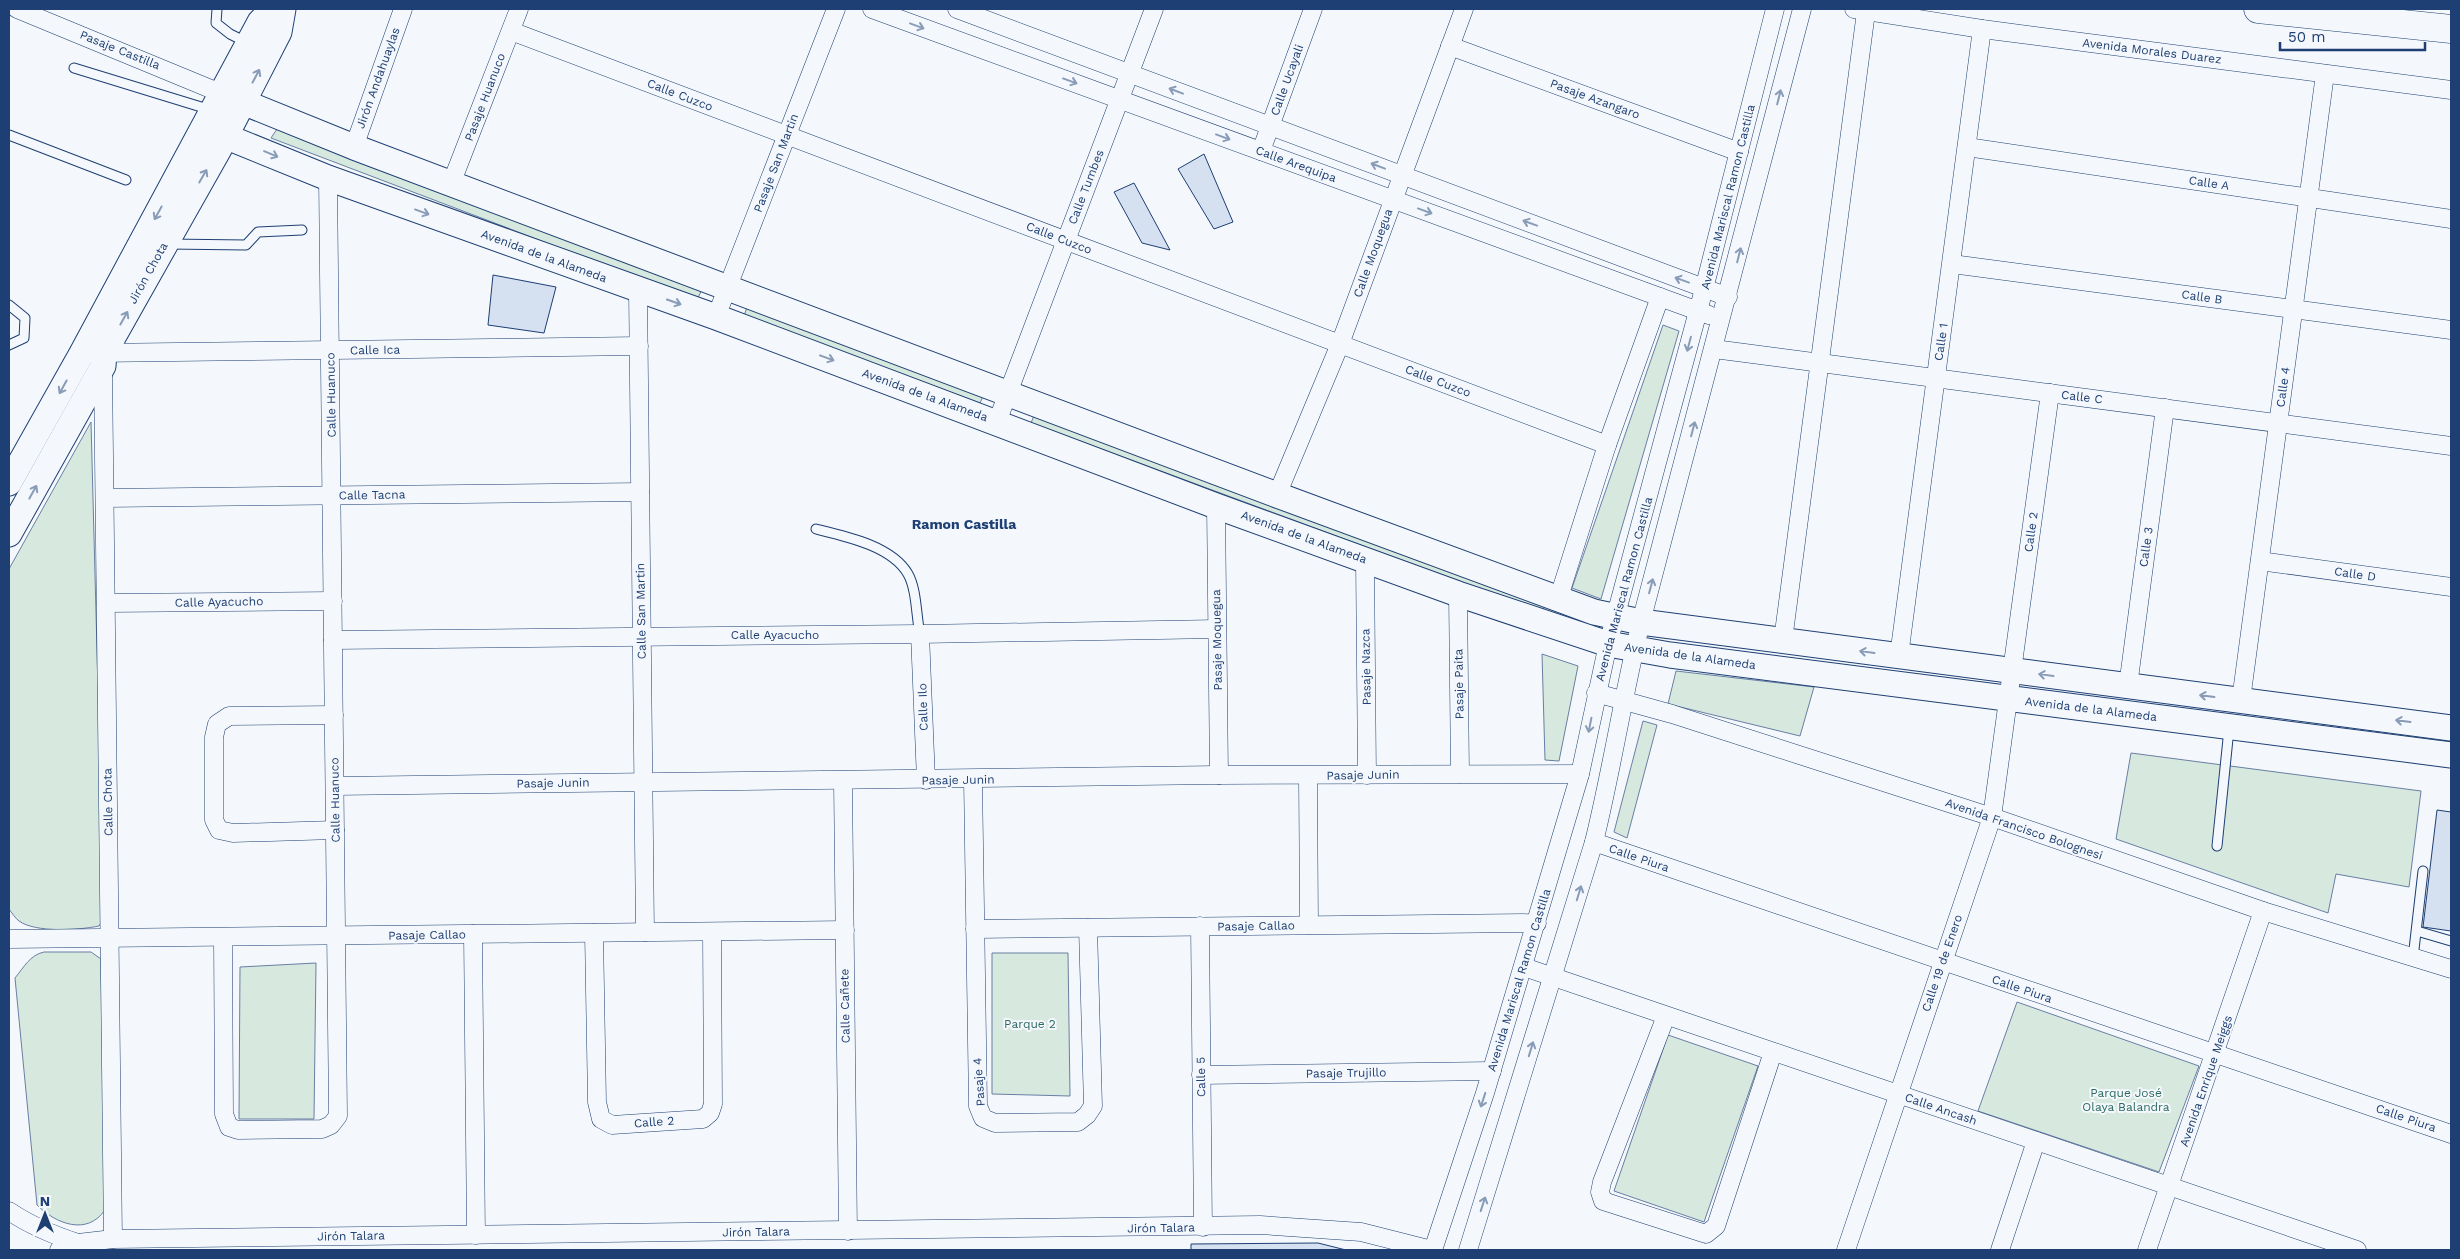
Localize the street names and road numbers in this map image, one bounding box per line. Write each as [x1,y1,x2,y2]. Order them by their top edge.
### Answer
street label: Jirón Andahuaylas [353,25,403,131]
street label: Pasaje Castilla [78,28,162,73]
street label: Avenida Morales Duarez [2082,36,2222,66]
street label: Calle Ucayali [1268,43,1306,117]
street label: Pasaje Huanuco [462,51,508,143]
street label: Calle Cuzco [645,76,715,114]
street label: Pasaje Azangaro [1548,76,1642,122]
street label: Avenida Mariscal Ramon Castilla [1698,103,1758,291]
street label: Pasaje San Martin [751,112,801,214]
street label: Calle Arequipa [1254,143,1338,185]
street label: Calle Tumbes [1065,148,1107,226]
street label: Calle A [2188,173,2230,193]
street label: Calle Moquegua [1350,207,1396,299]
street label: Calle Cuzco [1024,219,1094,257]
street label: Avenida de la Alameda [479,227,609,285]
street label: Jirón Chota [125,240,171,306]
street label: Calle B [2181,287,2224,307]
street label: Calle 1 [1931,322,1951,362]
street label: Calle Ica [350,343,400,357]
street label: Calle Huanuco [323,352,339,438]
street label: Calle Cuzco [1403,362,1473,400]
street label: Avenida de la Alameda [860,366,990,424]
street label: Calle 4 [2273,366,2293,408]
street label: Calle C [2060,388,2104,406]
street label: Calle Tacna [338,487,406,503]
street label: Avenida Mariscal Ramon Castilla [1593,495,1655,683]
street label: Avenida de la Alameda [1239,508,1369,566]
street label: Calle 2 [2021,511,2041,553]
street label: Calle 3 [2136,526,2156,568]
street label: Calle San Martin [633,563,649,659]
street label: Calle D [2333,564,2377,584]
street label: Pasaje Moquegua [1209,589,1225,691]
street label: Calle Ayacucho [175,594,263,610]
street label: Calle Ayacucho [731,628,819,642]
street label: Pasaje Nazca [1358,628,1374,706]
street label: Avenida de la Alameda [1623,640,1757,672]
street label: Pasaje Paita [1451,648,1467,719]
street label: Calle Ilo [915,683,931,731]
street label: Avenida de la Alameda [2024,694,2158,724]
street label: Calle Huanuco [327,757,343,843]
street label: Pasaje Junin [1326,767,1400,783]
street label: Calle Chota [100,768,116,836]
street label: Pasaje Junin [921,772,995,788]
street label: Pasaje Junin [516,775,590,791]
street label: Avenida Francisco Bolognesi [1943,795,2105,863]
street label: Calle Piura [1607,841,1671,875]
street label: Avenida Mariscal Ramon Castilla [1484,887,1554,1073]
street label: Calle 19 de Enero [1919,913,1965,1013]
street label: Pasaje Callao [1217,918,1295,934]
street label: Pasaje Callao [388,927,466,943]
street label: Calle Cañete [837,969,853,1043]
street label: Calle Piura [1990,972,2054,1006]
street label: Avenida Enrique Meiggs [2177,1014,2235,1148]
street label: Pasaje 4 [970,1057,988,1107]
street label: Calle 5 [1194,1057,1208,1097]
street label: Pasaje Trujillo [1306,1065,1386,1081]
street label: Calle Ancash [1903,1090,1979,1128]
street label: Calle Piura [2374,1101,2438,1135]
street label: Calle 2 [633,1114,675,1130]
street label: Jirón Talara [1127,1220,1195,1236]
street label: Jirón Talara [722,1224,790,1240]
street label: Jirón Talara [317,1228,385,1244]

